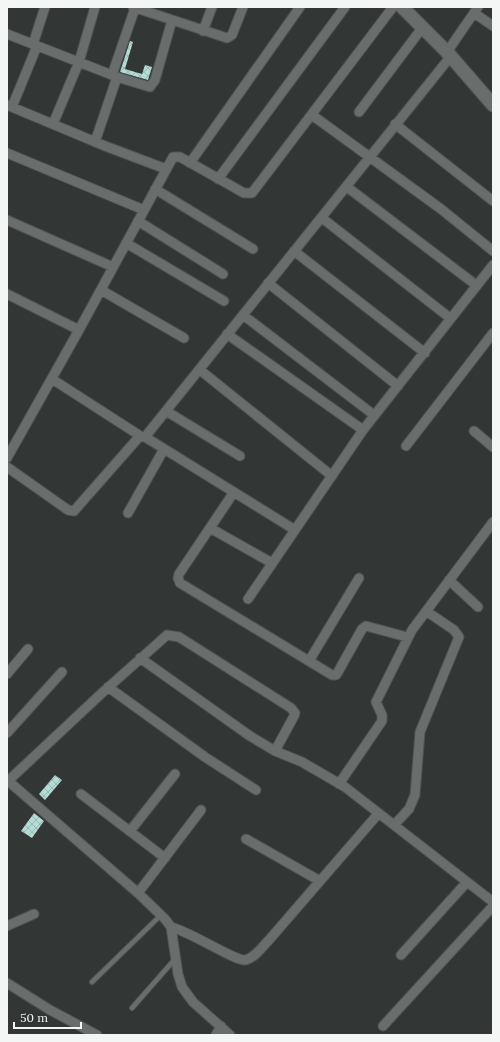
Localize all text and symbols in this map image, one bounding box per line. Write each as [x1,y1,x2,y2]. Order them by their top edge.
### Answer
scale bar [14,1004,81,1030]
text: 50 m [20,1010,48,1025]

